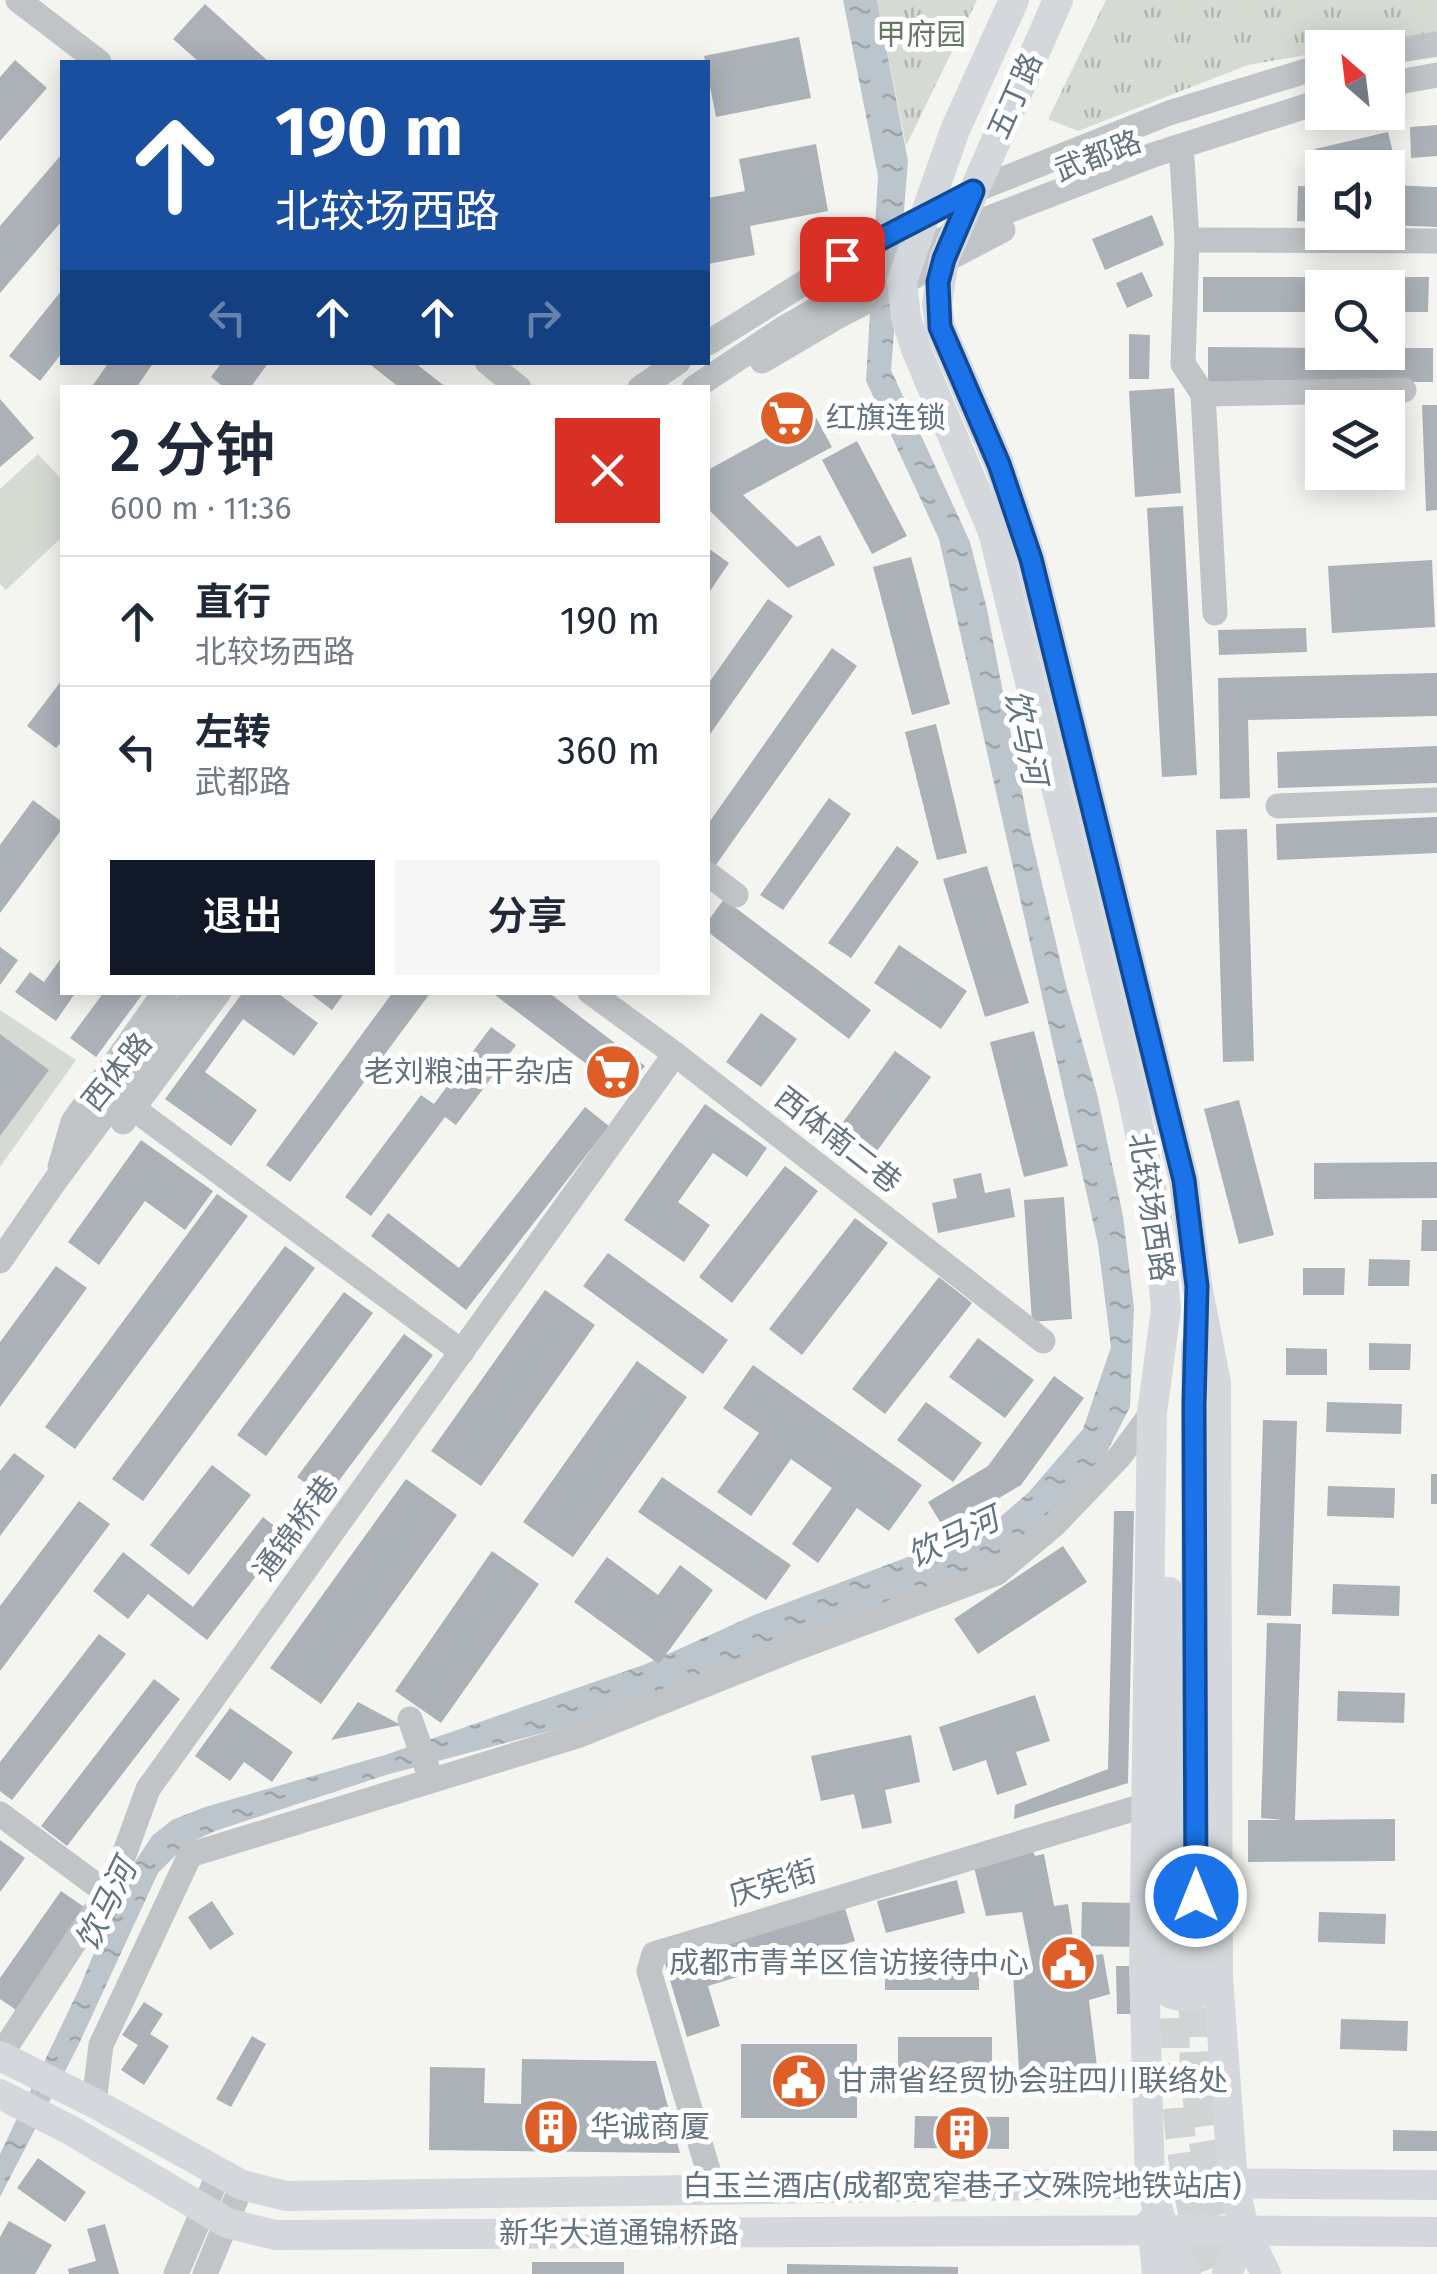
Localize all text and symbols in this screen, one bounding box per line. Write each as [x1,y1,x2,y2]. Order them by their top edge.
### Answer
park label: 甲府园 [876,17,966,53]
north arrow [1305,30,1405,130]
map controls [1305,30,1405,490]
street label: 五丁路 [980,48,1050,144]
text: 190 m [275,90,463,174]
icon: ahead [110,100,240,230]
street label: 武都路 [1050,123,1146,189]
button: sound [1305,150,1405,250]
text: 北较场西路 [275,185,500,239]
pin [800,217,885,302]
icon: arrive [815,232,870,287]
button: search [1305,270,1405,370]
icon: left [200,290,255,345]
icon: ahead [305,290,360,345]
icon: ahead [410,290,465,345]
icon: right [515,290,570,345]
supermarket icon: 红旗连锁 [757,388,817,448]
button: layers [1305,390,1405,490]
place label: 红旗连锁 [826,400,946,436]
text: 2 分钟 [110,415,275,487]
button: close [555,418,660,523]
text: 600 m · 11:36 [110,489,292,527]
text: 直行 [195,579,271,625]
icon: ahead [110,594,165,649]
text: 190 m [560,598,660,644]
text: 北较场西路 [195,633,355,671]
water label: 饮马河 [997,686,1056,794]
text: 左转 [195,709,271,755]
icon: left [110,724,165,779]
text: 360 m [557,728,660,774]
text: 武都路 [195,763,291,801]
button: 退出 [110,860,375,975]
button: 分享 [395,860,660,975]
street label: 西体路 [75,1026,159,1118]
supermarket icon: 老刘粮油干杂店 [583,1042,643,1102]
place label: 老刘粮油干杂店 [364,1054,574,1090]
street label: 西体南二巷 [768,1080,908,1200]
street label: 北较场西路 [1121,1130,1181,1284]
street label: 通锦桥巷 [246,1469,346,1587]
water label: 饮马河 [901,1497,1010,1575]
position arrow [1144,1844,1248,1948]
water label: 饮马河 [68,1848,147,1956]
street label: 庆宪街 [725,1853,821,1913]
public building icon: 成都市青羊区信访接待中心 [1038,1933,1098,1993]
place label: 成都市青羊区信访接待中心 [669,1945,1029,1981]
public building icon: 甘肃省经贸协会驻四川联络处 [769,2051,829,2111]
place label: 甘肃省经贸协会驻四川联络处 [838,2063,1228,2099]
building icon: 华诚商厦 [521,2097,581,2157]
building icon: 白玉兰酒店(成都宽窄巷子文殊院地铁站店) [932,2103,992,2163]
place label: 华诚商厦 [590,2109,710,2145]
place label: 白玉兰酒店(成都宽窄巷子文殊院地铁站店) [682,2168,1242,2204]
street label: 新华大道通锦桥路 [499,2215,739,2251]

